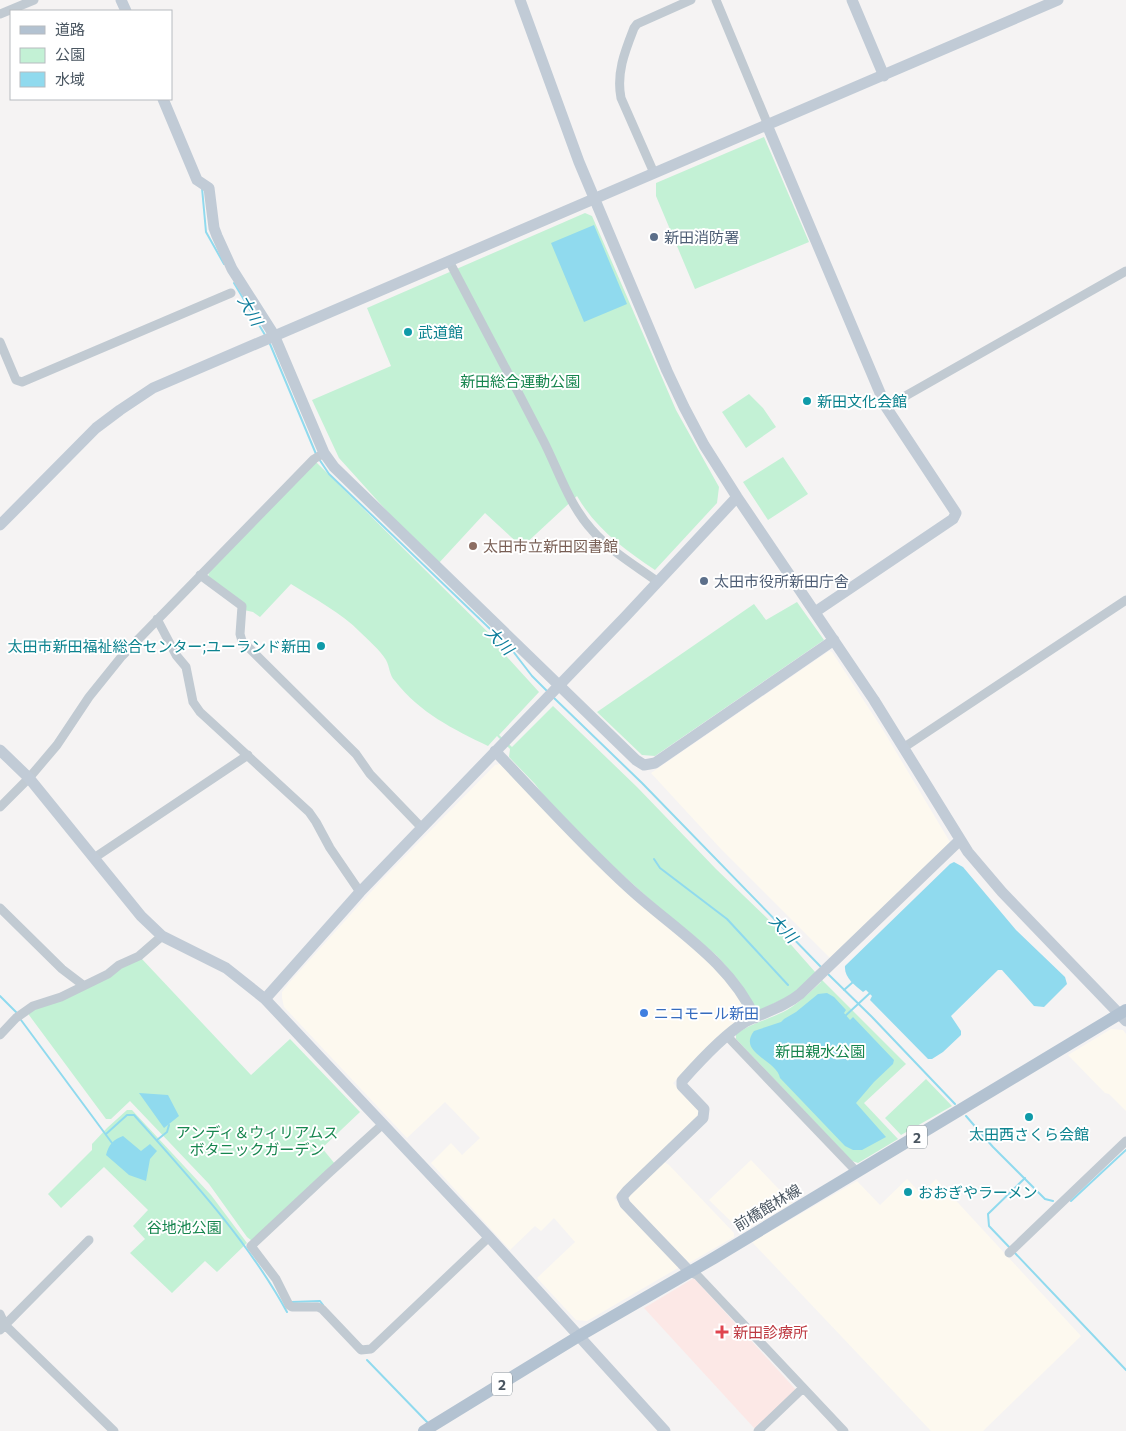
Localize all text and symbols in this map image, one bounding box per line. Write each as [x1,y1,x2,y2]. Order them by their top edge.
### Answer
legend [10,10,172,100]
text: 道路 [55,20,85,38]
text: 公園 [55,45,85,63]
text: 水域 [55,70,85,88]
place label: 新田消防署 [664,228,739,246]
marker: 新田消防署 [648,231,660,243]
water label: 大川 [235,291,268,330]
place label: 武道館 [418,323,463,341]
marker: 武道館 [402,326,414,338]
park label: 新田総合運動公園 [460,372,580,390]
place label: 新田文化会館 [817,392,907,410]
marker: 新田文化会館 [801,395,813,407]
place label: 太田市立新田図書館 [483,537,618,555]
marker: 太田市立新田図書館 [467,540,479,552]
place label: 太田市役所新田庁舎 [714,572,849,590]
marker: 太田市役所新田庁舎 [698,575,710,587]
water label: 大川 [482,622,519,660]
place label: 太田市新田福祉総合センター;ユーランド新田 [7,637,311,655]
marker: 太田市新田福祉総合センター;ユーランド新田 [315,640,327,652]
water label: 大川 [766,910,803,948]
place label: ニコモール新田 [654,1004,759,1022]
marker: ニコモール新田 [638,1007,650,1019]
park label: 新田親水公園 [775,1042,865,1060]
marker: 太田西さくら会館 [1023,1111,1035,1123]
park label: アンディ＆ウィリアムス ボタニックガーデン [176,1123,338,1158]
place label: 太田西さくら会館 [969,1125,1089,1143]
road number: 2 [907,1126,927,1148]
street label: 前橋館林線 [730,1180,804,1234]
place label: おおぎやラーメン [918,1183,1037,1201]
marker: おおぎやラーメン [902,1186,914,1198]
park label: 谷地池公園 [146,1218,222,1236]
place label: 新田診療所 [733,1323,808,1341]
marker: 新田診療所 [715,1325,729,1339]
road number: 2 [492,1372,512,1396]

